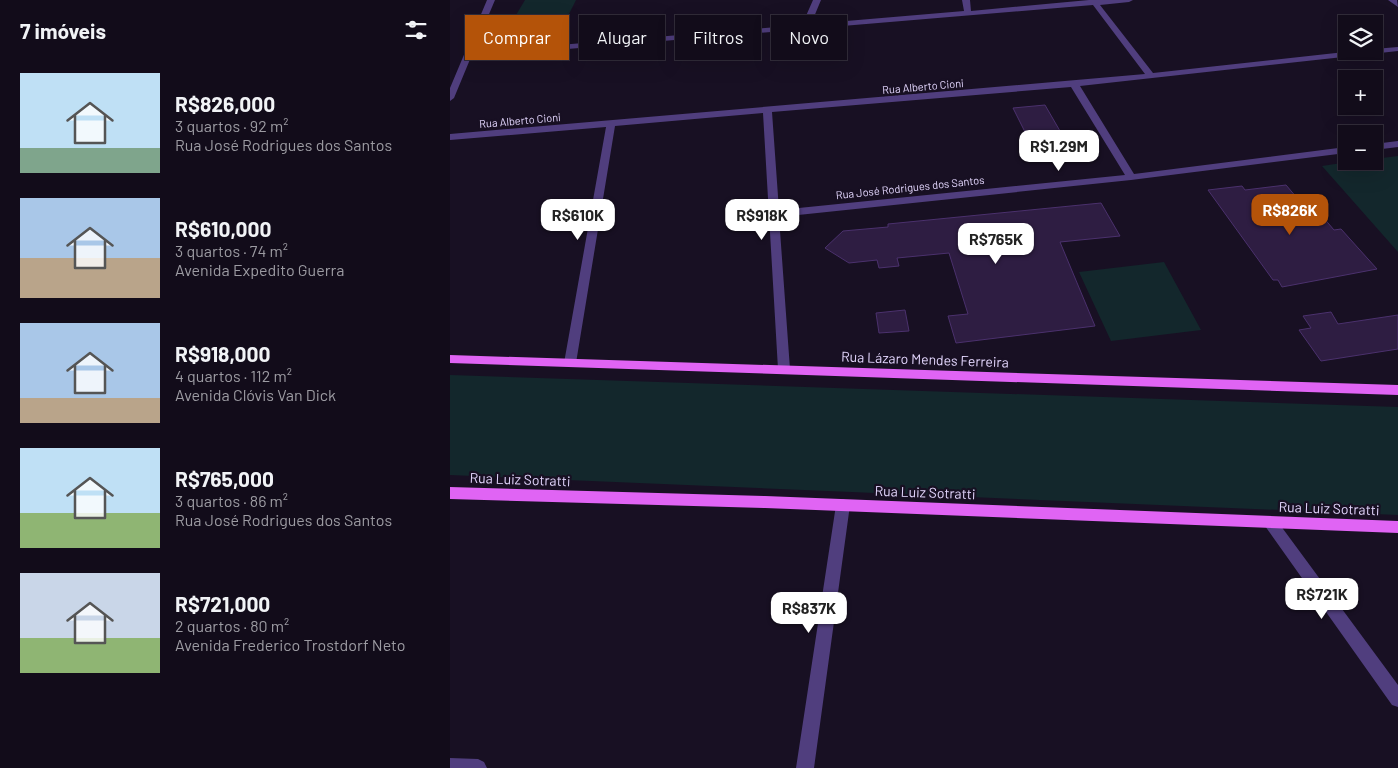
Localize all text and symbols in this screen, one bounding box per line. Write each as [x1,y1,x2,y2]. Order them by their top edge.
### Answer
chip: Comprar [465,15,569,60]
chip: Alugar [579,15,665,60]
chip: Filtros [675,15,761,60]
chip: Novo [771,15,847,60]
map controls [1338,15,1383,170]
button: layers [1338,15,1383,60]
icon: filters [402,16,430,44]
text: 7 imóveis [20,18,106,43]
button: + [1338,70,1383,115]
street label: Rua Alberto Cioni [882,76,965,96]
text: R$826,000 [175,91,275,116]
icon: home [60,93,120,153]
street label: Rua Alberto Cioni [479,110,562,130]
text: 3 quartos · 92 m² [175,116,288,135]
button: − [1338,125,1383,170]
pin: R$1.29M [1013,130,1105,172]
text: Rua José Rodrigues dos Santos [175,135,392,154]
text: R$1.29M [1030,136,1088,155]
street label: Rua José Rodrigues dos Santos [835,173,985,201]
pin: R$826K [1249,194,1331,236]
pin: R$610K [537,198,619,241]
pin: R$918K [721,198,803,241]
text: R$826K [1262,200,1318,219]
text: R$610K [552,205,604,224]
text: R$918K [736,205,788,224]
text: R$610,000 [175,216,271,241]
icon: home [60,218,120,278]
pin: R$765K [955,222,1037,265]
text: R$765K [969,229,1023,248]
text: 3 quartos · 74 m² [175,241,288,260]
text: Avenida Expedito Guerra [175,260,345,279]
text: R$918,000 [175,341,270,366]
icon: home [60,343,120,403]
street label: Rua Lázaro Mendes Ferreira [841,348,1009,370]
text: 4 quartos · 112 m² [175,366,292,385]
text: Avenida Clóvis Van Dick [175,385,336,404]
text: R$765,000 [175,466,274,491]
icon: home [60,468,120,528]
street label: Rua Luiz Sotratti [469,469,571,489]
street label: Rua Luiz Sotratti [874,482,976,502]
text: 3 quartos · 86 m² [175,491,288,510]
street label: Rua Luiz Sotratti [1278,498,1380,518]
text: Rua José Rodrigues dos Santos [175,510,392,529]
pin: R$721K [1281,578,1363,620]
text: R$721K [1296,584,1348,603]
text: R$721,000 [175,591,270,616]
pin: R$837K [768,592,850,634]
icon: home [60,593,120,653]
text: R$837K [782,598,836,617]
text: 2 quartos · 80 m² [175,616,289,635]
text: Avenida Frederico Trostdorf Neto [175,635,405,654]

